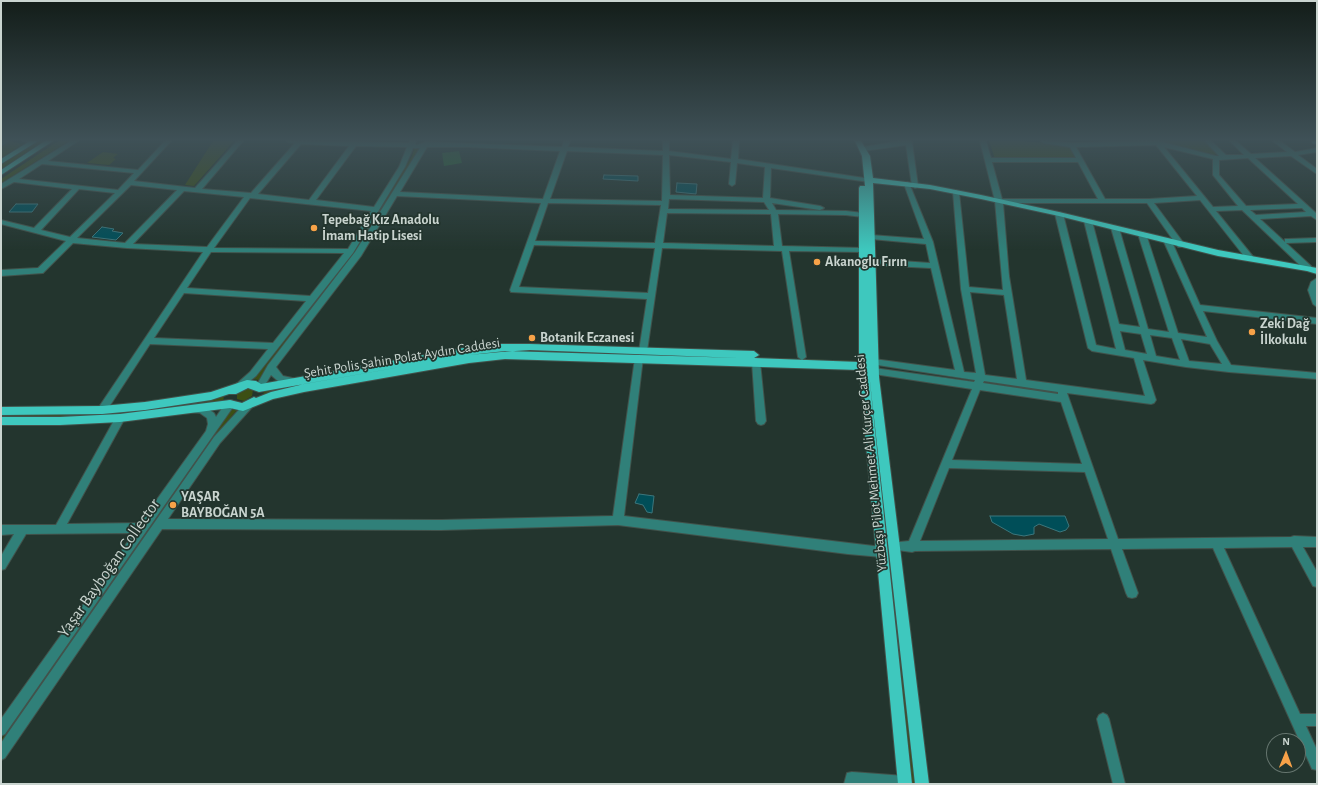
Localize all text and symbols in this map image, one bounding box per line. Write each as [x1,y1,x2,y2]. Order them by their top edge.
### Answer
place label: Tepebağ Kız Anadolu İmam Hatip Lisesi [322,212,439,244]
marker: Tepebağ Kız Anadolu İmam Hatip Lisesi [309,223,319,233]
place label: Akanoglu Fırın [825,254,907,270]
marker: Akanoglu Fırın [812,257,822,267]
place label: Zeki Dağ İlkokulu [1260,316,1310,348]
marker: Zeki Dağ İlkokulu [1247,327,1257,337]
place label: Botanik Eczanesi [540,330,634,346]
marker: Botanik Eczanesi [527,333,537,343]
street label: Şehit Polis Şahin Polat Aydın Caddesi [303,334,501,382]
street label: Yüzbaşı Pilot Mehmet Ali Kurçer Caddesi [851,353,891,573]
place label: YAŞAR BAYBOĞAN 5A [181,489,265,522]
street label: Yaşar Bayboğan Collector [53,495,165,641]
marker: YAŞAR BAYBOĞAN 5A [168,500,178,510]
north arrow [1266,733,1306,773]
text: N [1282,736,1290,747]

